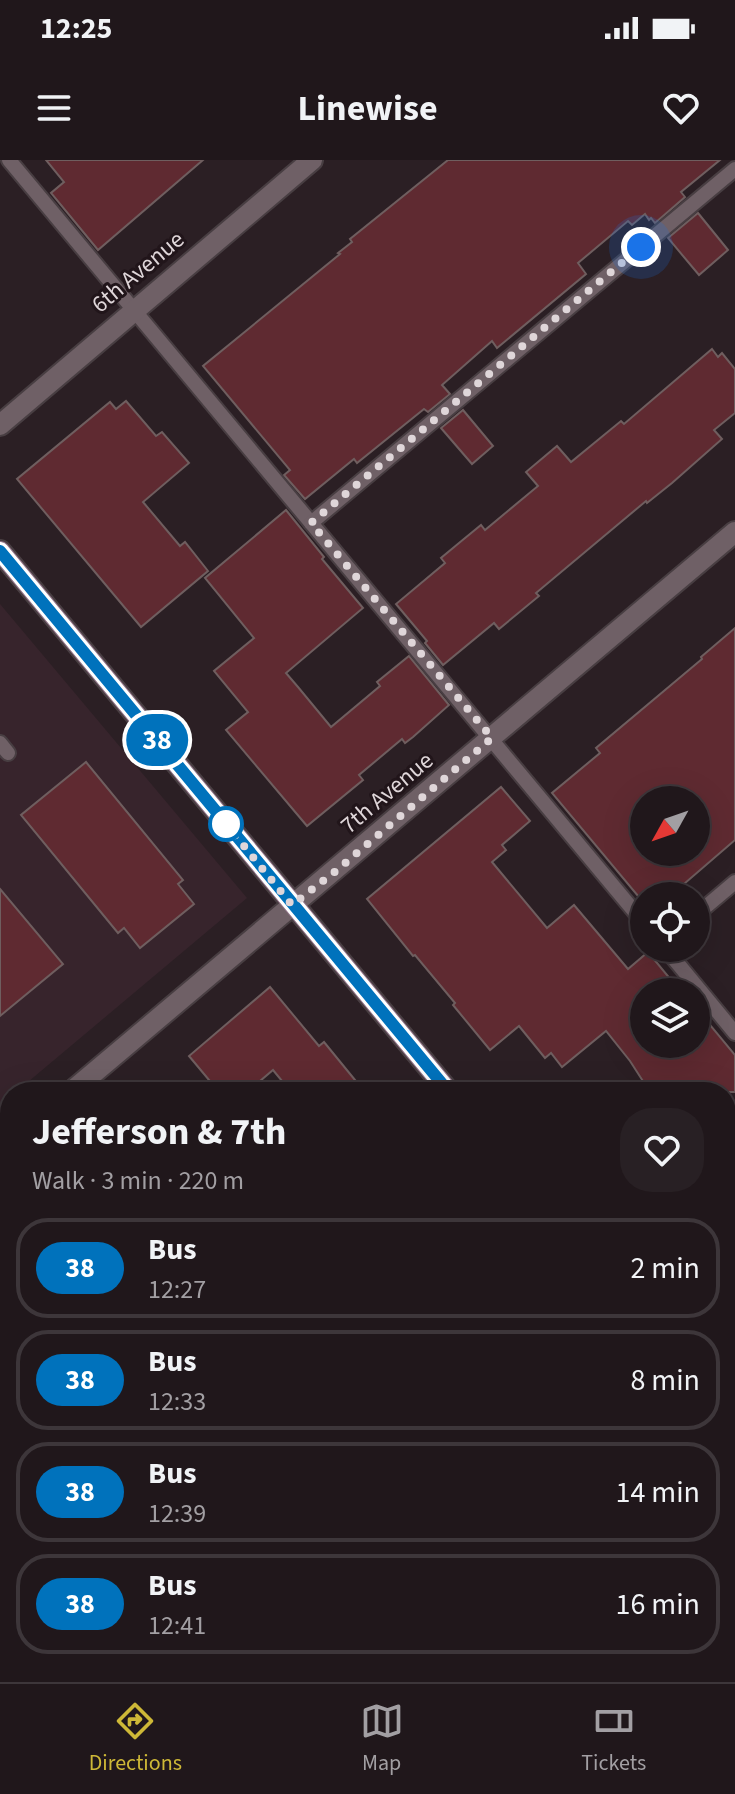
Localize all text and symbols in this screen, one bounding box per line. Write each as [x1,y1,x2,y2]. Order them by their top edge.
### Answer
text: 12:25 [40,7,112,50]
text: Linewise [297,83,438,134]
icon: menu [32,86,76,130]
icon: heart [659,86,703,130]
street label: 6th Avenue [84,223,192,321]
your location [621,227,661,267]
line badge: 38 [121,714,193,766]
text: 38 [142,720,172,760]
street label: 7th Avenue [333,744,441,842]
north arrow [630,786,710,866]
map controls [630,786,710,1058]
unlabelled marker [209,807,243,841]
button: locate [630,882,710,962]
button: layers [630,978,710,1058]
text: Jefferson & 7th [32,1105,286,1159]
button: heart [620,1108,704,1192]
text: Walk · 3 min · 220 m [32,1162,244,1199]
text: Bus [148,1228,196,1271]
text: 2 min [630,1247,700,1290]
text: 38 [65,1248,95,1288]
text: 12:27 [148,1271,206,1308]
text: Bus [148,1340,196,1383]
text: 8 min [630,1359,700,1402]
text: 38 [65,1360,95,1400]
text: 12:33 [148,1383,206,1420]
text: Bus [148,1452,196,1495]
text: 14 min [616,1471,700,1514]
text: 38 [65,1472,95,1512]
text: 12:39 [148,1495,206,1532]
text: Bus [148,1564,196,1607]
text: 16 min [616,1583,700,1626]
text: 38 [65,1584,95,1624]
text: 12:41 [148,1607,206,1644]
tab: Directions [89,1699,182,1779]
tab: Map [360,1699,404,1779]
tab: Tickets [581,1699,646,1779]

